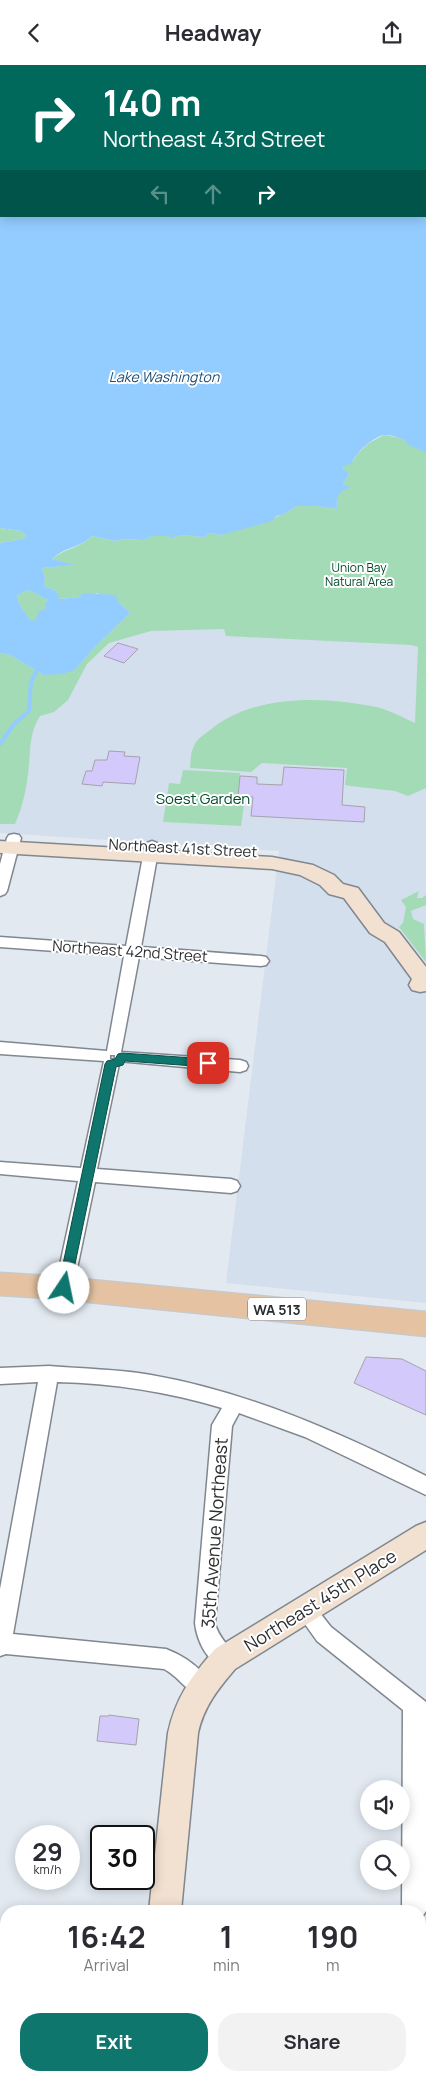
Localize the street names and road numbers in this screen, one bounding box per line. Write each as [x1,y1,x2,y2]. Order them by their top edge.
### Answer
street label: Northeast 41st Street [108,834,258,862]
street label: Northeast 42nd Street [52,935,208,967]
road number: WA 513 [248,1297,306,1321]
street label: 35th Avenue Northeast [195,1437,233,1629]
street label: Northeast 45th Place [239,1543,401,1657]

